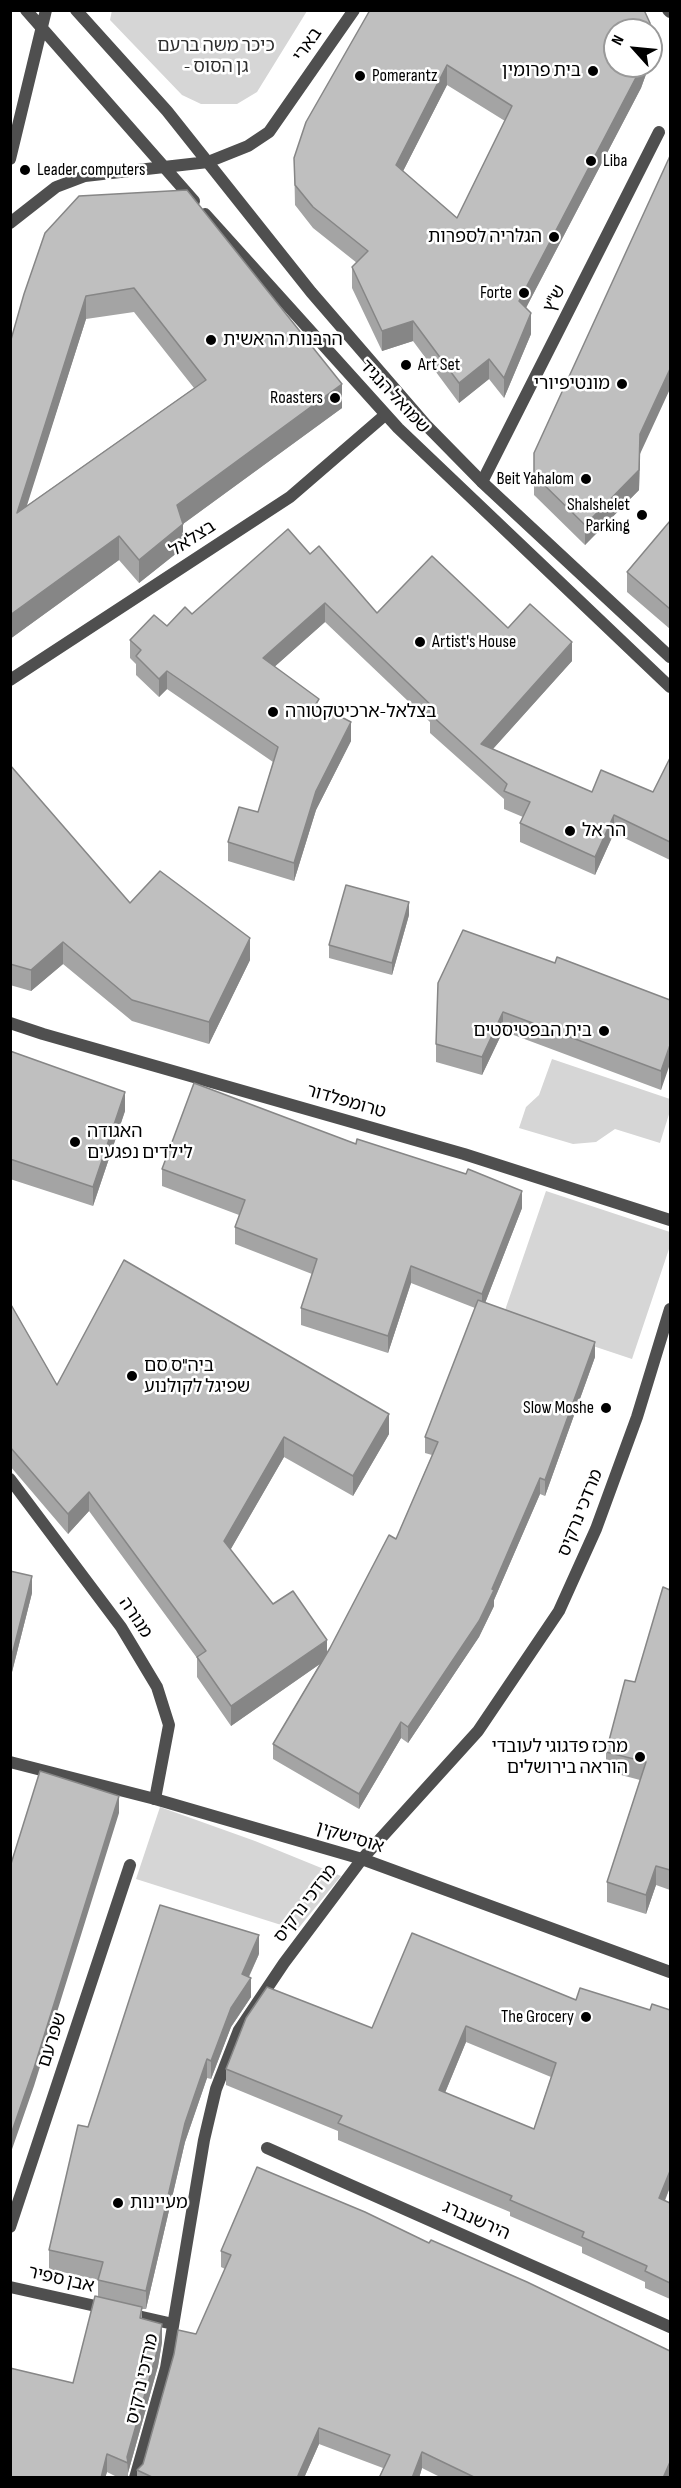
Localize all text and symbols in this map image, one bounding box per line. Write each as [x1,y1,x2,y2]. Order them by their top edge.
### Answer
north arrow [603,18,663,78]
street label: בארי [289,24,327,66]
text: N [608,32,629,49]
park label: כיכר משה ברעם - גן הסוס [157,35,275,78]
place label: בית פרומין [502,60,581,82]
marker: בית פרומין [586,64,600,78]
place label: Pomerantz [372,65,438,87]
marker: Pomerantz [353,69,367,83]
place label: Liba [603,150,627,172]
marker: Liba [584,154,598,168]
place label: Leader computers [37,159,145,181]
marker: Leader computers [18,163,32,177]
place label: הגלריה לספרות [428,226,542,248]
marker: הגלריה לספרות [547,230,561,244]
place label: Forte [480,282,512,304]
street label: ש"ץ [539,282,571,316]
marker: Forte [517,286,531,300]
place label: הרבנות הראשית [223,329,343,351]
marker: הרבנות הראשית [204,333,218,347]
place label: Art Set [418,354,460,376]
street label: שמואל הנגיד [354,356,434,438]
marker: Art Set [399,358,413,372]
place label: מונטיפיורי [534,373,610,395]
marker: מונטיפיורי [615,377,629,391]
place label: Roasters [270,387,323,409]
marker: Roasters [328,391,342,405]
place label: Beit Yahalom [496,468,574,490]
marker: Beit Yahalom [579,472,593,486]
place label: Shalshelet Parking [567,494,630,536]
marker: Shalshelet Parking [635,508,649,522]
street label: בצלאל [166,516,220,562]
place label: Artist's House [432,631,516,653]
marker: Artist's House [413,635,427,649]
place label: בצלאל-ארכיטקטורה [285,701,437,723]
marker: בצלאל-ארכיטקטורה [266,705,280,719]
place label: הר אל [582,820,626,842]
marker: הר אל [563,824,577,838]
place label: בית הבפטיסטים [473,1020,592,1042]
marker: בית הבפטיסטים [597,1024,611,1038]
street label: טרומפלדור [304,1080,388,1124]
place label: האגודה לילדים נפגעים [87,1121,193,1164]
marker: האגודה לילדים נפגעים [68,1135,82,1149]
place label: ביה"ס סם שפיגל לקולנוע [144,1355,250,1398]
marker: ביה"ס סם שפיגל לקולנוע [125,1369,139,1383]
place label: Slow Moshe [523,1397,594,1419]
marker: Slow Moshe [599,1401,613,1415]
street label: מרדכי נרקיס [554,1466,608,1560]
street label: מנורה [114,1593,156,1643]
place label: מרכז פדגוגי לעובדי הוראה בירושלים [491,1736,628,1778]
marker: מרכז פדגוגי לעובדי הוראה בירושלים [633,1750,647,1764]
street label: אוסישקין [314,1818,386,1858]
street label: מרדכי נרקיס [270,1861,342,1947]
place label: The Grocery [501,2006,574,2028]
street label: שפרעם [34,2010,72,2070]
marker: The Grocery [579,2010,593,2024]
place label: מעיינות [130,2192,188,2214]
marker: מעיינות [111,2196,125,2210]
street label: הירשנברג [439,2197,513,2245]
street label: אבן ספיר [26,2262,96,2298]
street label: מרדכי נרקיס [122,2332,164,2426]

